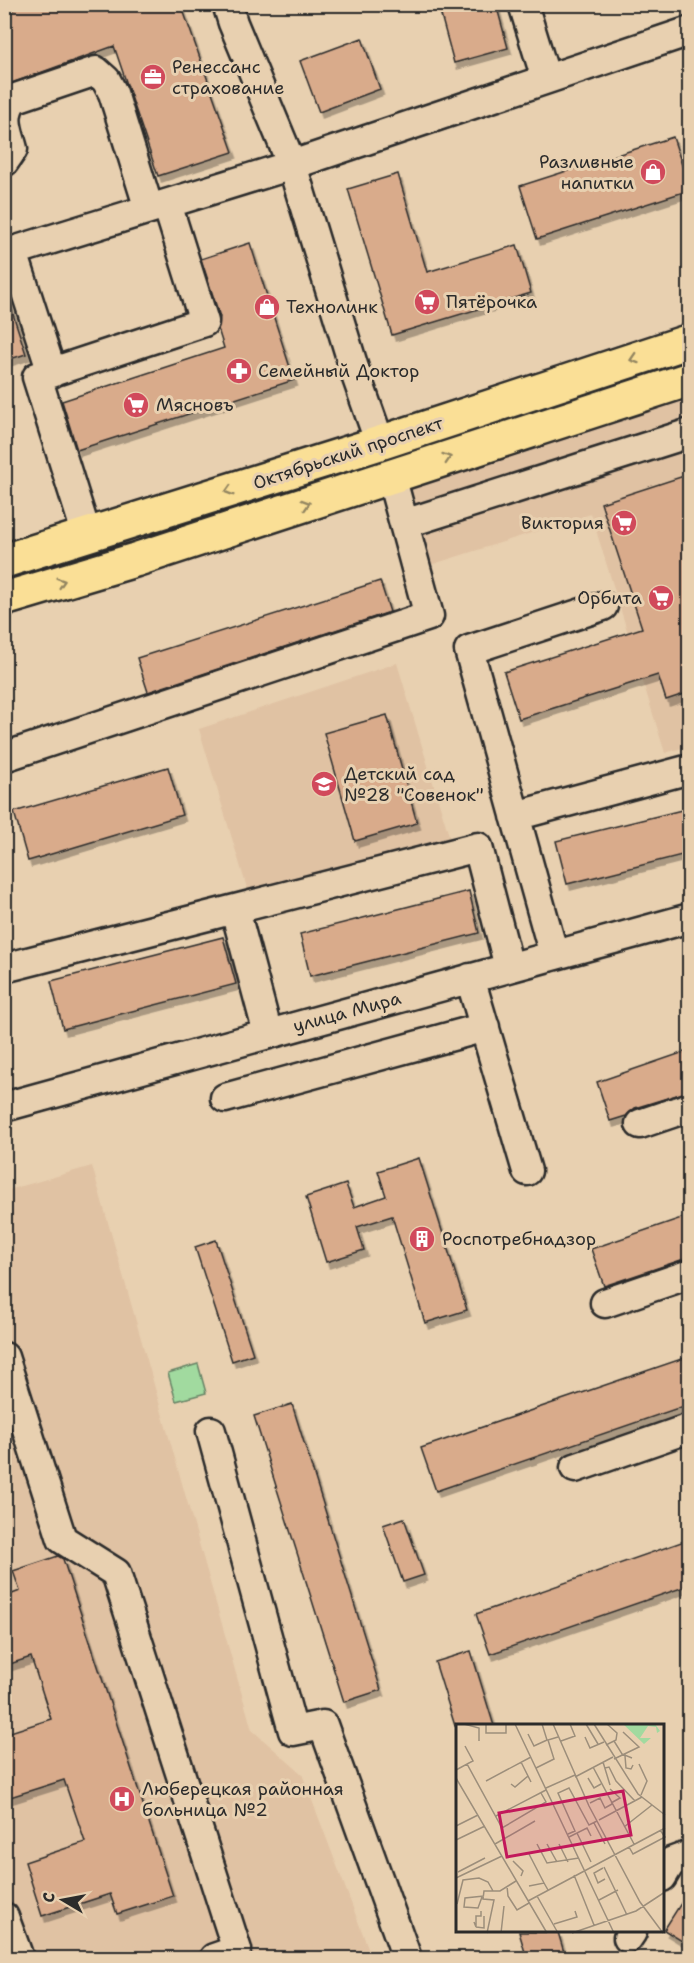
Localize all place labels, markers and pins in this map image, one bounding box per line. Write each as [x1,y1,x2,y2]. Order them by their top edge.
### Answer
place label: Ренессанс страхование [172,55,284,100]
office icon: Ренессанс страхование [138,62,168,92]
place label: Разливные напитки [539,150,634,195]
shop icon: Разливные напитки [638,157,668,187]
supermarket icon: Пятёрочка [412,287,442,317]
place label: Пятёрочка [446,290,537,314]
shop icon: Технолинк [252,292,282,322]
place label: Технолинк [286,295,378,319]
pharmacy icon: Семейный Доктор [224,356,254,386]
place label: Семейный Доктор [258,359,419,383]
supermarket icon: Мясновъ [121,390,151,420]
place label: Мясновъ [156,393,234,417]
supermarket icon: Виктория [609,508,639,538]
place label: Виктория [521,511,604,535]
supermarket icon: Орбита [646,583,676,613]
place label: Орбита [577,586,642,610]
place label: Детский сад №28 "Совенок" [344,762,484,807]
school or university icon: Детский сад №28 "Совенок" [309,769,339,799]
building icon: Роспотребнадзор [407,1224,437,1254]
place label: Роспотребнадзор [442,1227,596,1251]
place label: Люберецкая районная больница №2 [142,1777,344,1822]
hospital icon: Люберецкая районная больница №2 [107,1784,137,1814]

